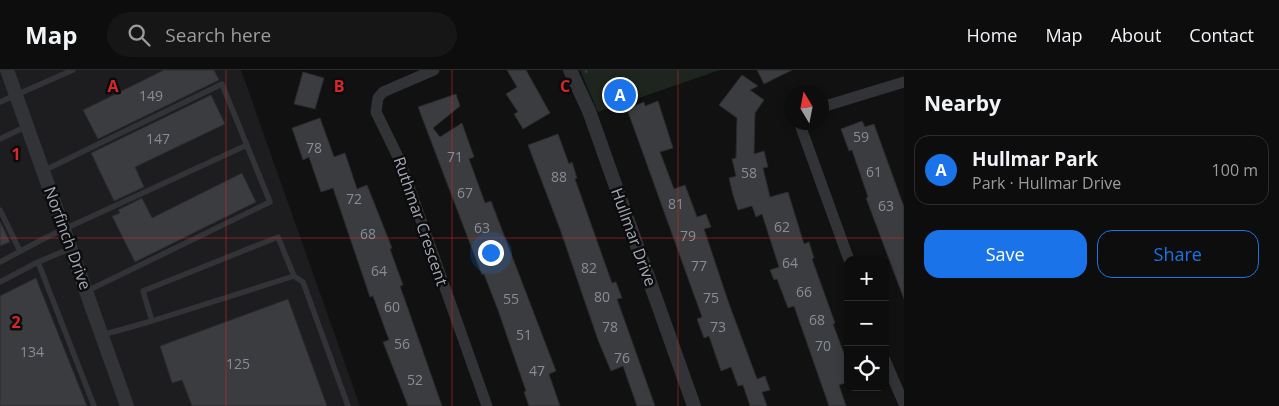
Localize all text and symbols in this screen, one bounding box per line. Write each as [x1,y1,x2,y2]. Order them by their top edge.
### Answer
search box [107,12,457,57]
text: Map [25,18,77,51]
icon: search [125,21,153,49]
text: Search here [165,22,271,48]
text: Home [967,23,1017,47]
text: Map [1045,23,1083,47]
text: About [1111,23,1161,47]
text: Contact [1189,23,1254,47]
text: A [107,75,119,97]
text: B [334,75,344,97]
text: C [560,75,570,97]
pin: A [604,76,636,114]
north arrow [784,85,829,130]
house number: 149 [139,86,163,105]
text: Nearby [924,89,1001,117]
house number: 59 [853,127,869,146]
house number: 147 [146,129,170,148]
house number: 78 [306,138,322,157]
text: 1 [11,143,21,165]
text: Hullmar Park [972,146,1098,172]
house number: 71 [447,147,463,166]
street label: Ruthmar Crescent [389,154,453,289]
text: A [935,159,947,181]
text: 100 m [1212,159,1258,181]
house number: 61 [866,162,882,181]
house number: 58 [741,163,757,182]
house number: 88 [551,167,567,186]
text: Park · Hullmar Drive [972,172,1121,194]
street label: Norfinch Drive [39,183,97,293]
house number: 67 [457,183,473,202]
street label: Hullmar Drive [606,185,662,289]
house number: 72 [346,189,362,208]
house number: 81 [668,194,684,213]
house number: 63 [878,196,894,215]
house number: 62 [774,217,790,236]
house number: 63 [474,218,490,237]
house number: 68 [360,224,376,243]
house number: 79 [680,226,696,245]
button: Save [924,230,1087,278]
button: Share [1097,230,1259,278]
your location [478,240,504,266]
house number: 64 [782,253,798,272]
house number: 77 [691,256,707,275]
map controls [844,256,889,391]
button: + [844,256,889,301]
house number: 82 [581,258,597,277]
house number: 64 [371,261,387,280]
house number: 66 [796,282,812,301]
house number: 80 [594,287,610,306]
house number: 75 [703,288,719,307]
house number: 55 [503,289,519,308]
house number: 60 [384,297,400,316]
button: − [844,301,889,346]
house number: 68 [809,310,825,329]
text: 2 [11,311,21,333]
house number: 78 [602,317,618,336]
house number: 73 [710,317,726,336]
house number: 51 [516,325,532,344]
house number: 56 [394,334,410,353]
house number: 70 [815,336,831,355]
house number: 134 [20,342,44,361]
button: locate [844,346,889,391]
house number: 76 [614,348,630,367]
house number: 125 [226,354,250,373]
house number: 47 [529,361,545,380]
house number: 52 [407,370,423,389]

